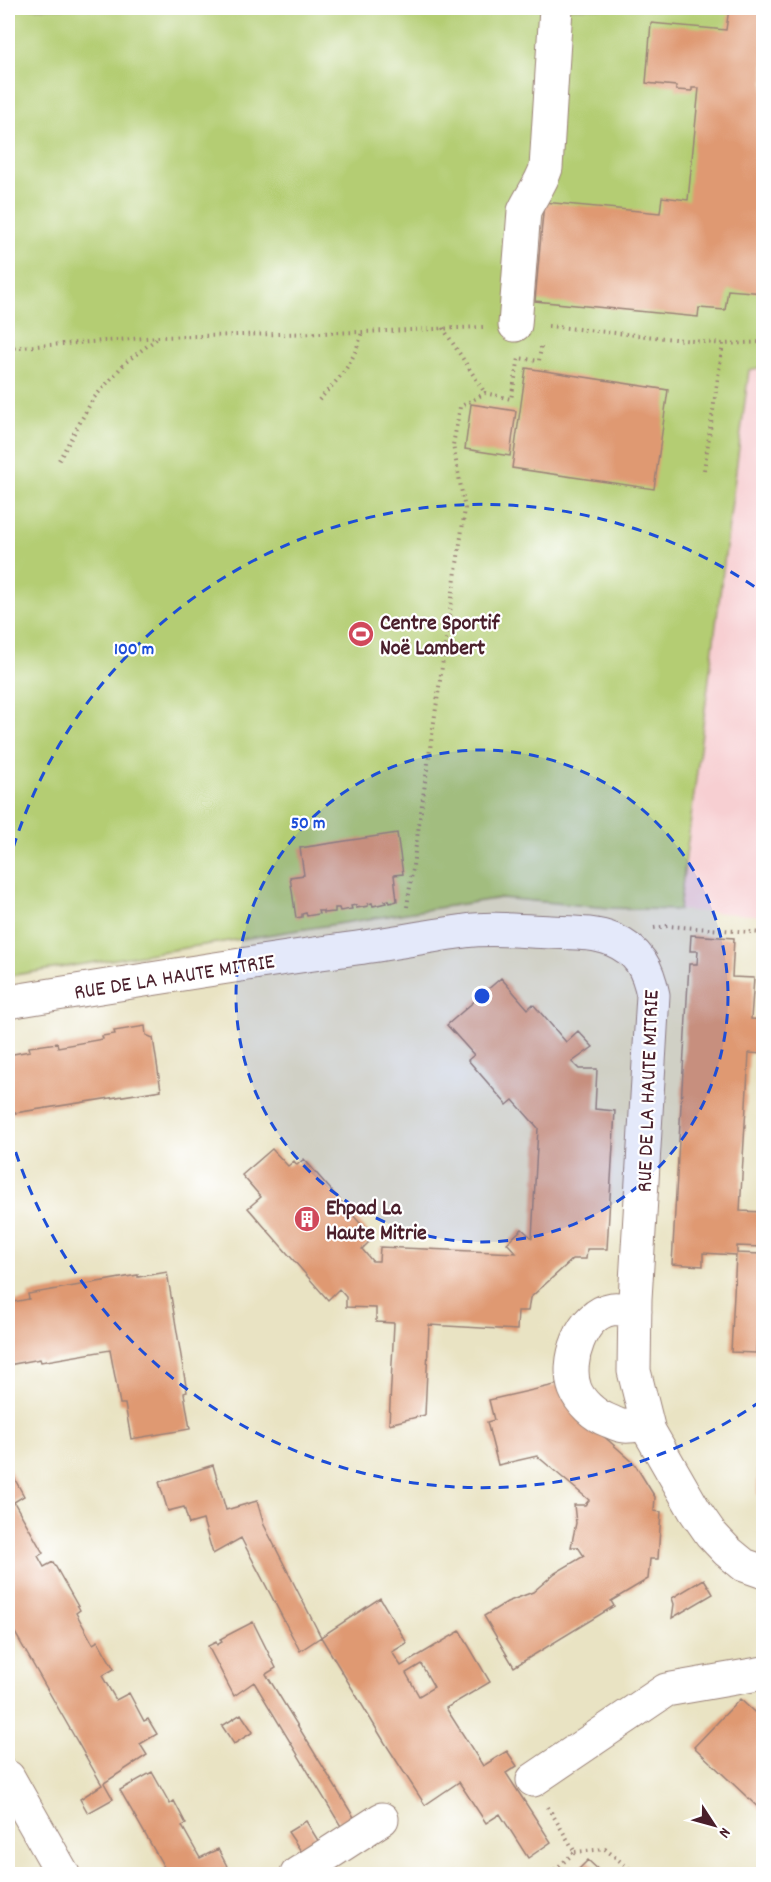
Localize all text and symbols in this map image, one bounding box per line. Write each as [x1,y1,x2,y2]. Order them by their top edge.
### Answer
place label: Centre Sportif Noë Lambert [380,609,501,665]
sports icon: Centre Sportif Noë Lambert [346,619,376,649]
text: 100 m [114,638,154,663]
text: 50 m [291,812,325,837]
street label: RUE DE LA HAUTE MITRIE [72,947,277,1010]
centre of rings [472,986,492,1006]
street label: RUE DE LA HAUTE MITRIE [630,989,669,1193]
place label: Ehpad La Haute Mitrie [326,1194,427,1250]
building icon: Ehpad La Haute Mitrie [292,1204,322,1234]
north arrow [684,1795,744,1855]
text: N [712,1822,736,1842]

